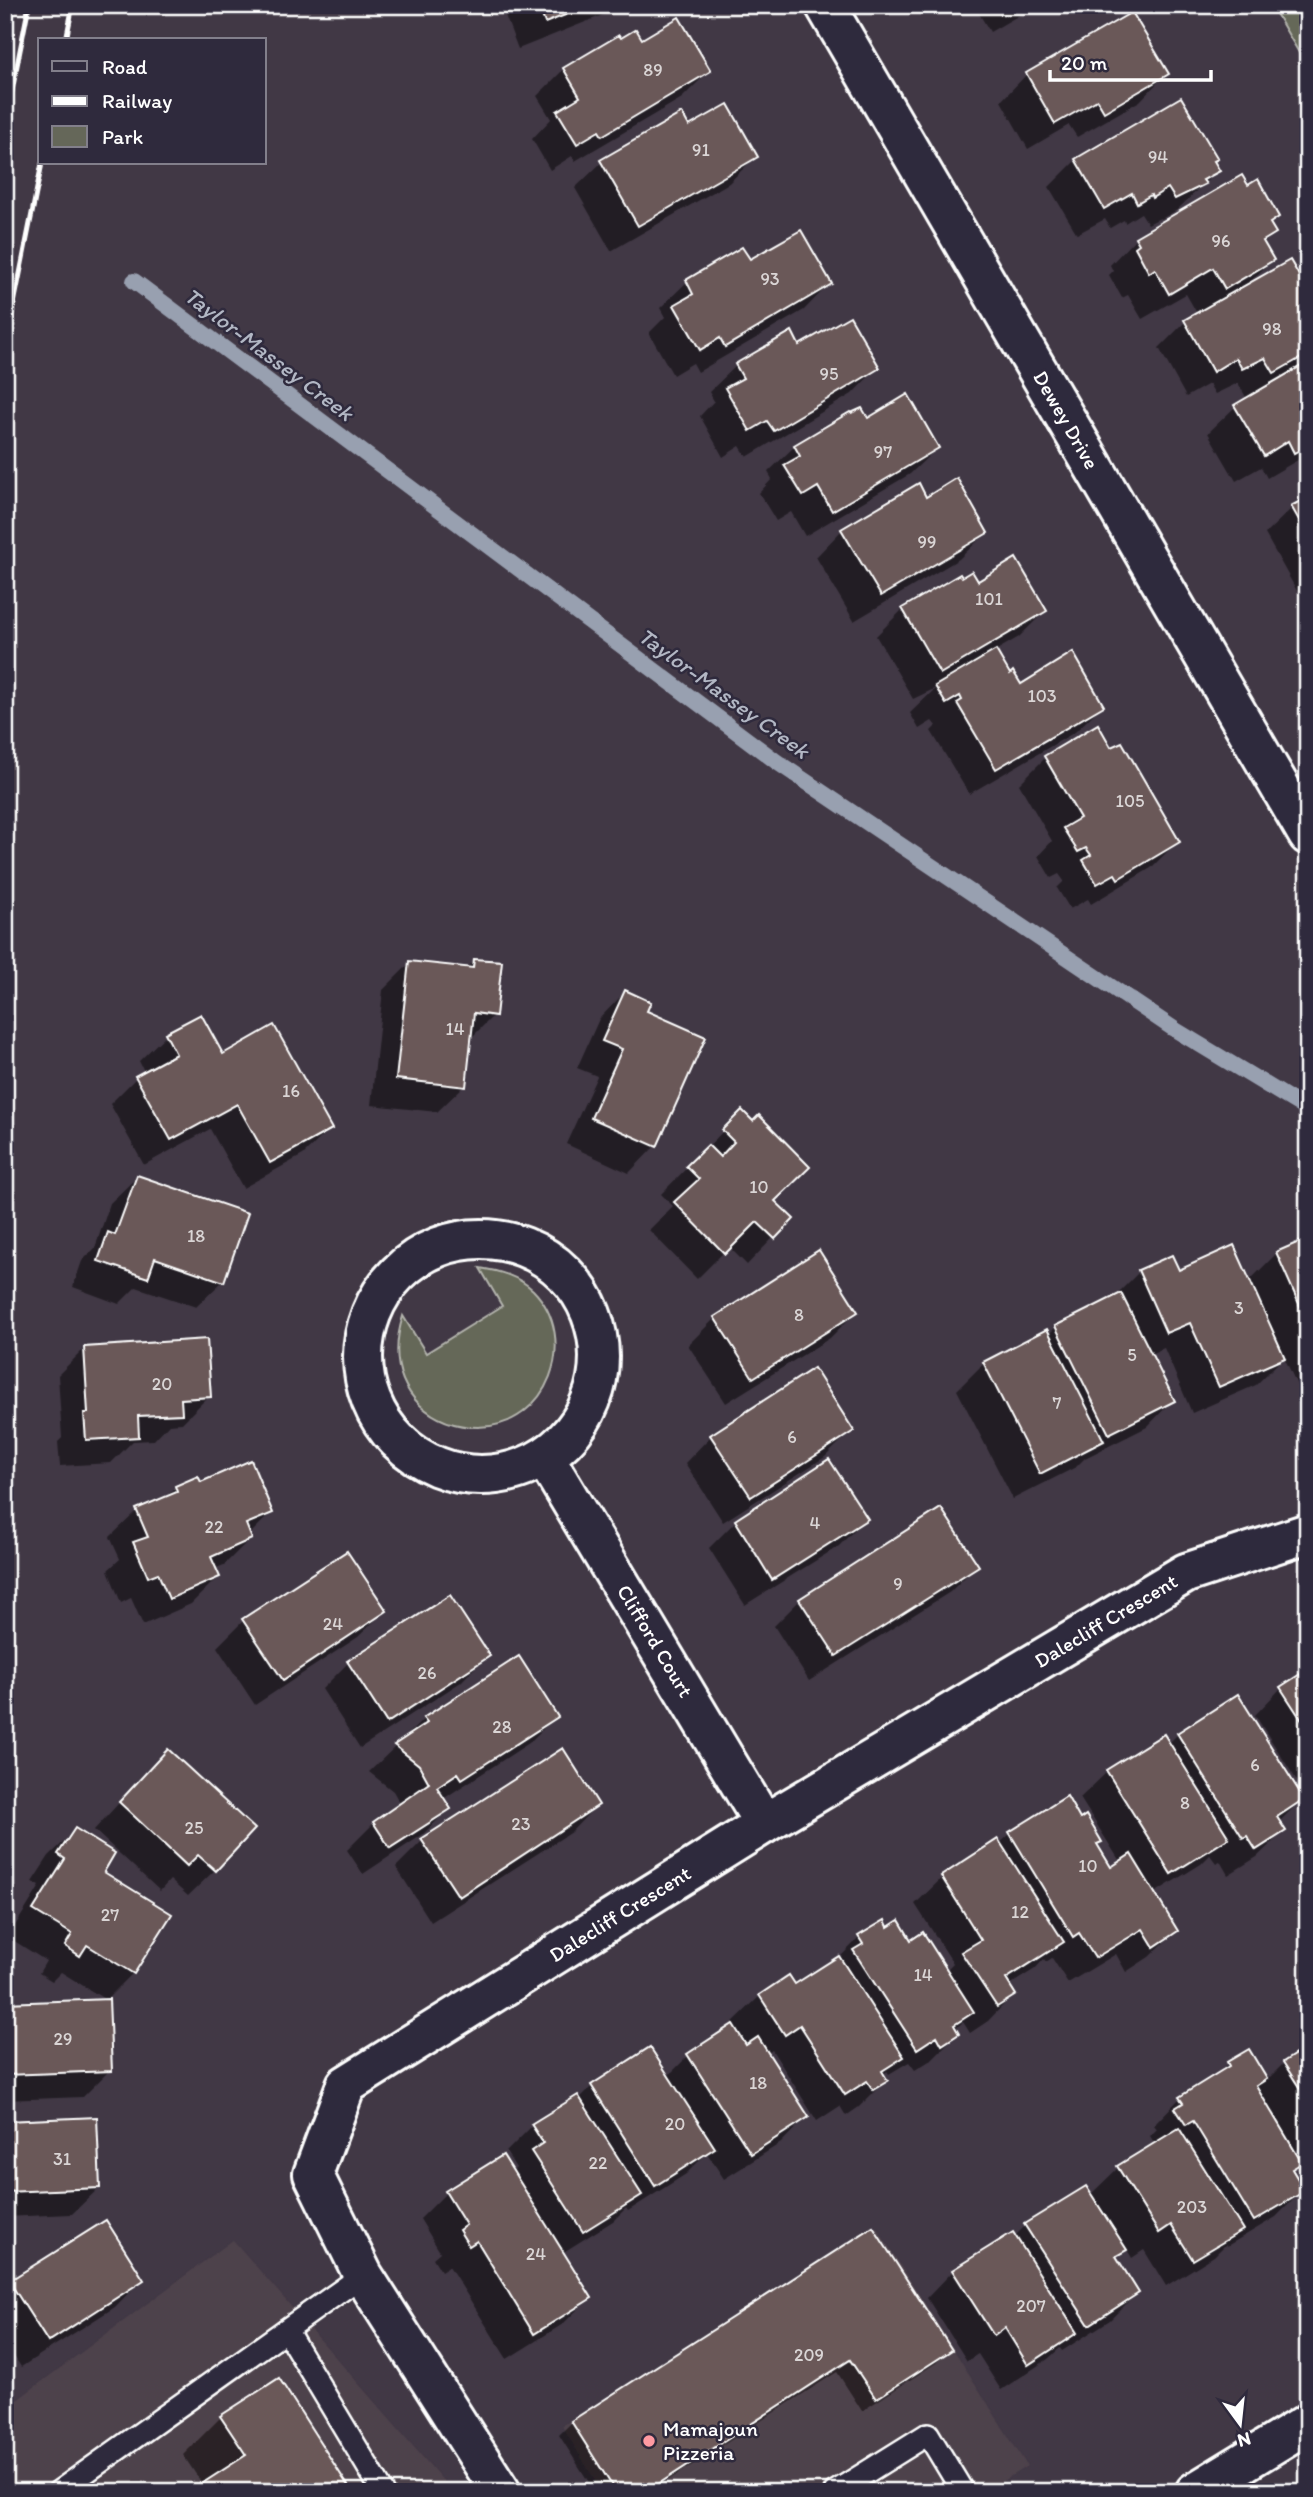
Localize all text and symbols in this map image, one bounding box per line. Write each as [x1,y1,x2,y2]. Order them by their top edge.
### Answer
legend [38,38,266,164]
scale bar [1050,38,1212,82]
text: 20 m [1061,50,1108,75]
text: Road [102,54,148,79]
house number: 89 [643,59,663,81]
text: Railway [102,88,172,113]
text: Park [102,124,144,149]
house number: 91 [692,139,710,161]
house number: 94 [1148,146,1168,168]
house number: 96 [1212,230,1230,252]
house number: 93 [760,268,780,290]
water label: Taylor-Massey Creek [179,281,360,428]
house number: 98 [1262,318,1282,340]
house number: 95 [820,363,838,385]
street label: Dewey Drive [1028,366,1105,473]
house number: 97 [874,441,892,463]
house number: 99 [918,531,936,553]
house number: 101 [975,588,1003,610]
water label: Taylor-Massey Creek [633,622,816,765]
house number: 103 [1027,685,1057,707]
house number: 105 [1116,790,1144,812]
house number: 14 [445,1018,465,1040]
house number: 16 [282,1080,300,1102]
house number: 10 [749,1176,769,1198]
house number: 18 [187,1225,205,1247]
house number: 3 [1234,1297,1244,1319]
house number: 8 [794,1304,804,1326]
house number: 5 [1127,1344,1137,1366]
house number: 20 [152,1373,172,1395]
house number: 7 [1053,1392,1062,1414]
house number: 6 [787,1426,797,1448]
house number: 4 [810,1512,821,1534]
house number: 22 [205,1516,224,1538]
street label: Dalecliff Crescent [1030,1568,1182,1673]
house number: 9 [893,1573,903,1595]
street label: Clifford Court [612,1580,699,1702]
house number: 24 [323,1613,343,1635]
house number: 26 [418,1662,437,1684]
house number: 28 [492,1716,512,1738]
house number: 6 [1250,1754,1260,1776]
house number: 8 [1180,1792,1190,1814]
house number: 23 [511,1813,531,1835]
house number: 25 [185,1817,203,1839]
house number: 10 [1078,1855,1098,1877]
street label: Dalecliff Crescent [544,1860,695,1967]
house number: 12 [1011,1901,1029,1923]
house number: 27 [101,1904,119,1926]
house number: 14 [913,1964,933,1986]
house number: 29 [54,2028,72,2050]
house number: 18 [749,2072,767,2094]
house number: 20 [665,2113,685,2135]
house number: 31 [53,2148,71,2170]
house number: 22 [589,2152,608,2174]
house number: 203 [1177,2196,1207,2218]
house number: 24 [526,2243,546,2265]
house number: 207 [1016,2295,1046,2317]
house number: 209 [794,2344,824,2366]
north arrow [1204,2388,1274,2458]
place label: Mamajoun Pizzeria [663,2416,758,2465]
text: N [1235,2427,1253,2453]
marker: Mamajoun Pizzeria [641,2433,657,2449]

